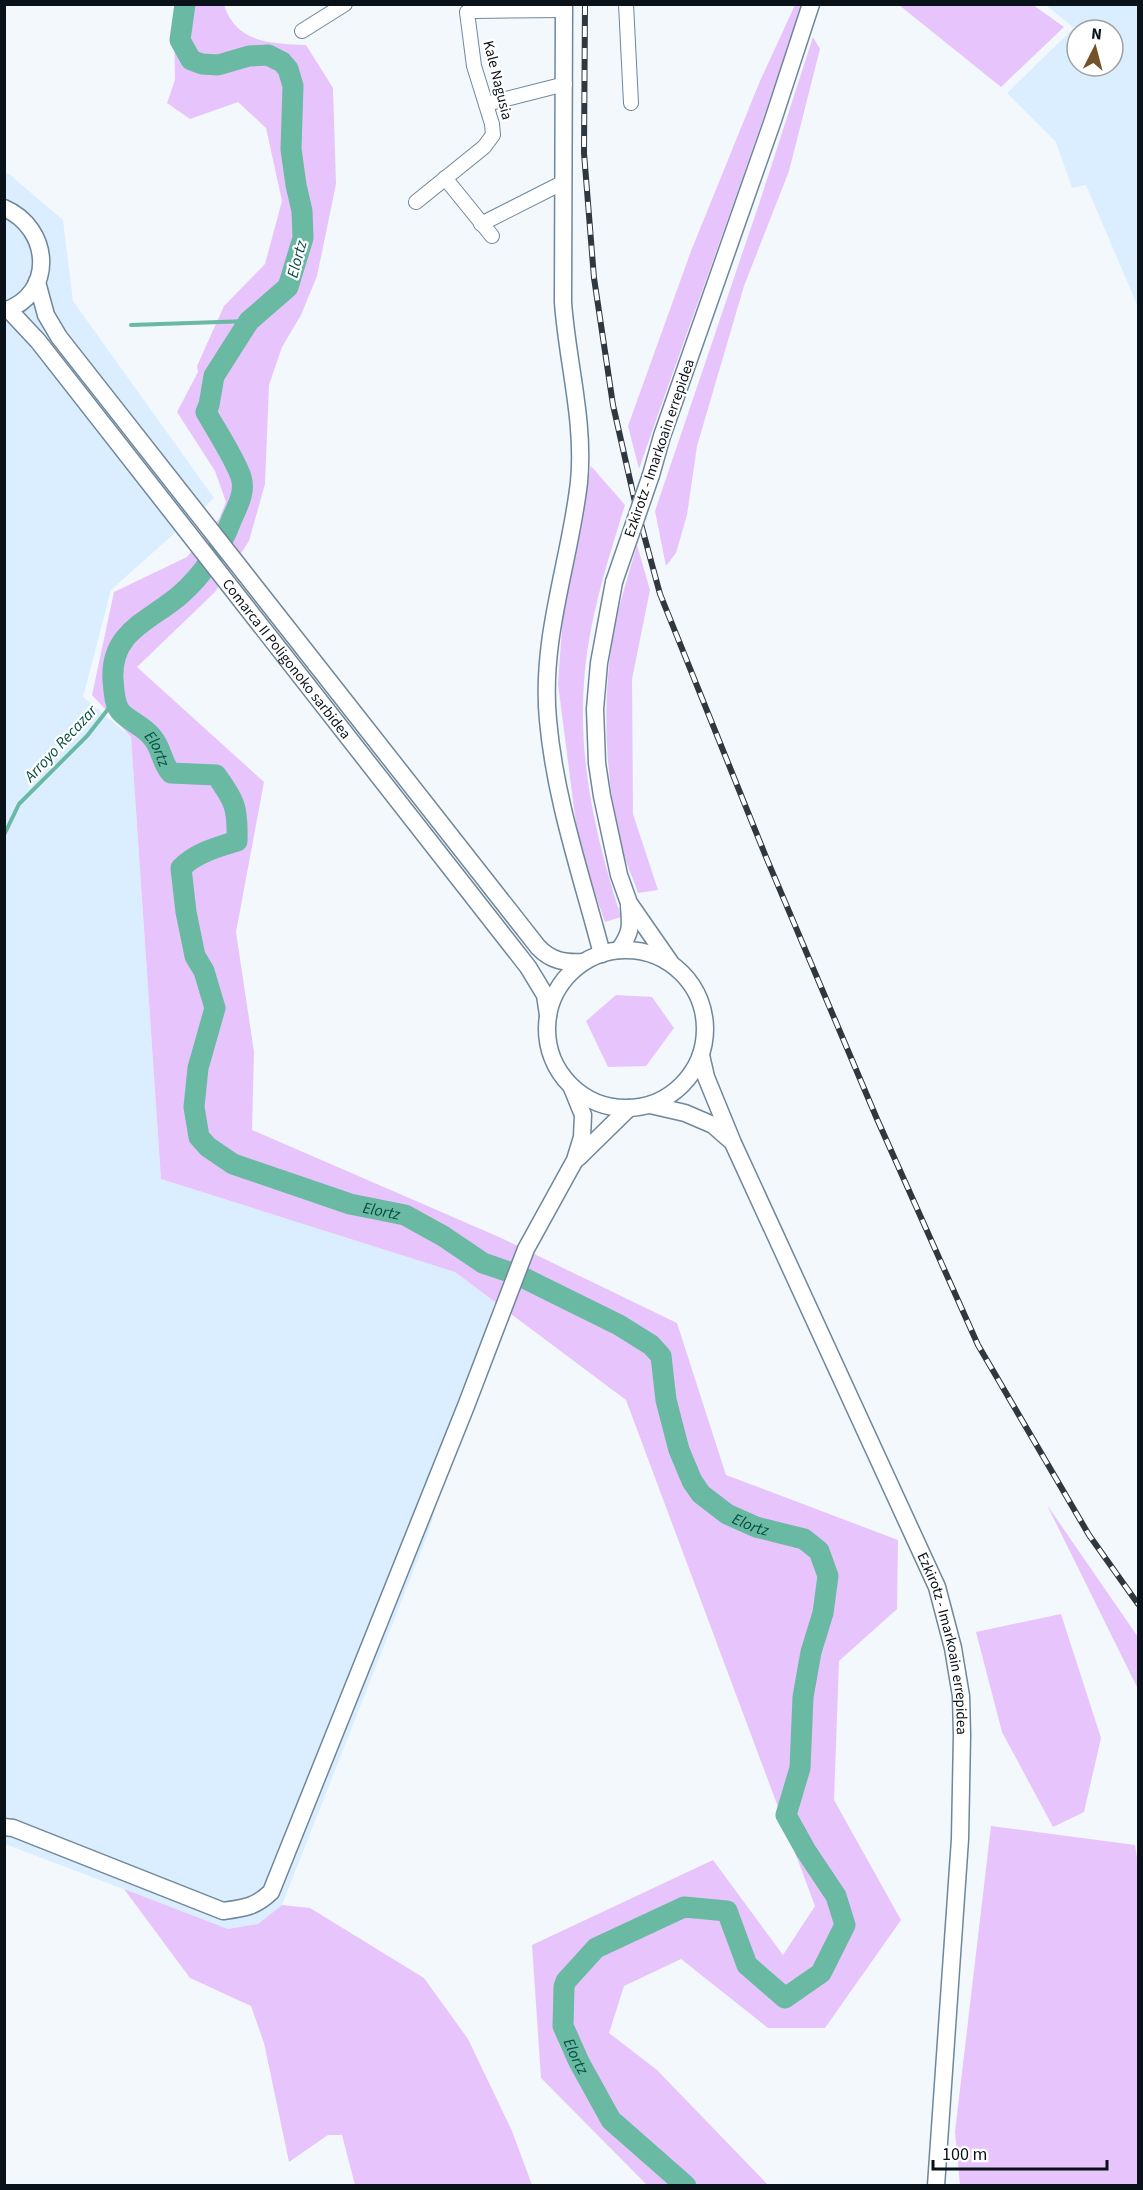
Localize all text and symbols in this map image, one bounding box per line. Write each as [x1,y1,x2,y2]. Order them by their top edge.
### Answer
north arrow [1065,18,1125,78]
text: N [1090,23,1103,46]
street label: Kale Nagusia [478,38,518,122]
water label: Elortz [281,238,313,280]
street label: Ezkirotz - Imarkoain errepidea [619,356,700,540]
street label: Comarca II Poligonoko sarbidea [217,575,356,744]
water label: Arroyo Recazar [19,699,103,788]
water label: Elortz [139,726,175,771]
water label: Elortz [361,1197,402,1226]
water label: Elortz [729,1508,771,1542]
street label: Ezkirotz - Imarkoain errepidea [911,1549,972,1735]
water label: Elortz [558,2035,594,2079]
scale bar [933,2133,1107,2171]
text: 100 m [942,2142,987,2167]

